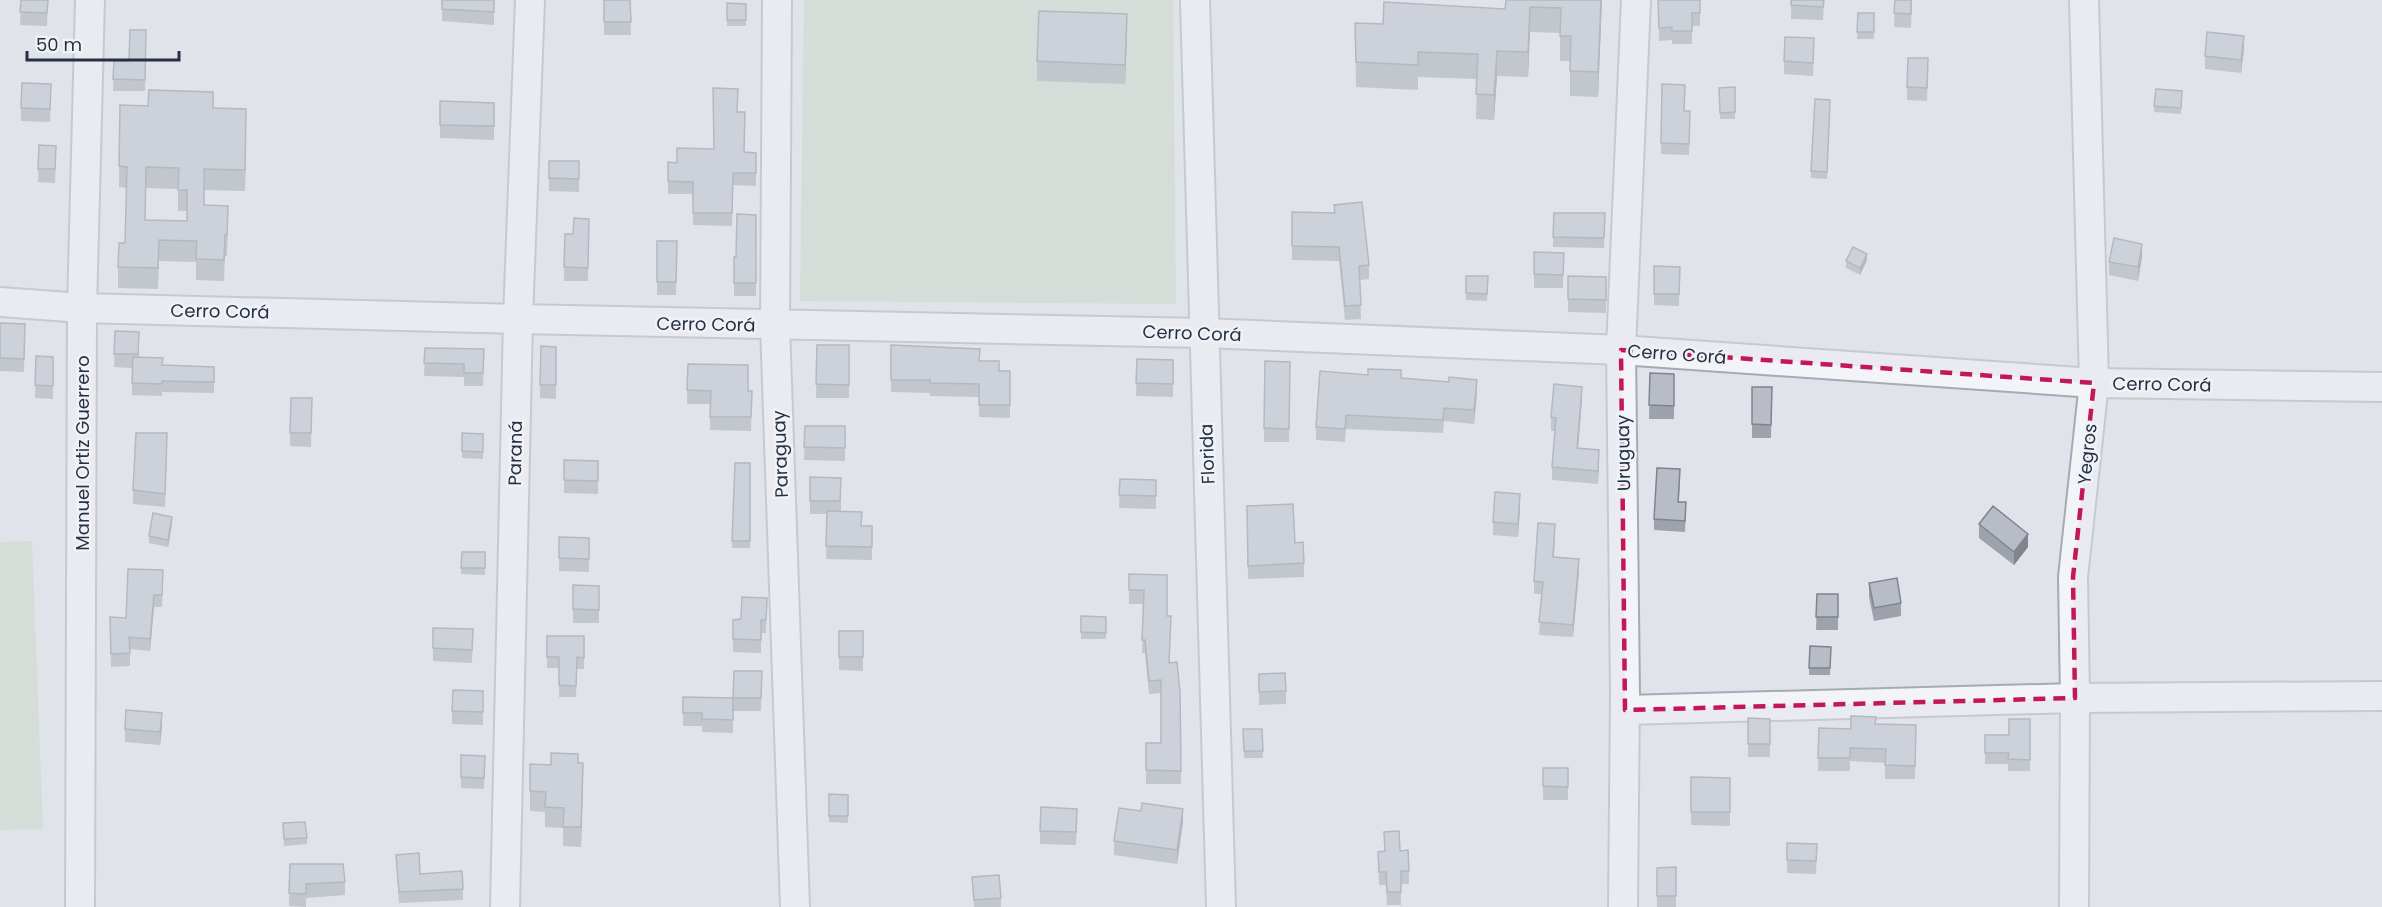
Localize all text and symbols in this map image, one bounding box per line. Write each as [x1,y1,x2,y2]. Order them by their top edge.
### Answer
scale bar [27,24,178,62]
text: 50 m [36,32,82,57]
street label: Cerro Corá [170,298,270,324]
street label: Cerro Corá [656,311,756,337]
street label: Cerro Corá [1142,319,1242,347]
street label: Cerro Corá [1627,338,1727,370]
street label: Manuel Ortiz Guerrero [70,355,95,551]
street label: Cerro Corá [2112,371,2212,397]
street label: Paraguay [766,410,794,498]
street label: Uruguay [1610,415,1636,491]
street label: Paraná [502,420,528,486]
street label: Yegros [2071,422,2103,486]
street label: Florida [1193,423,1221,485]

